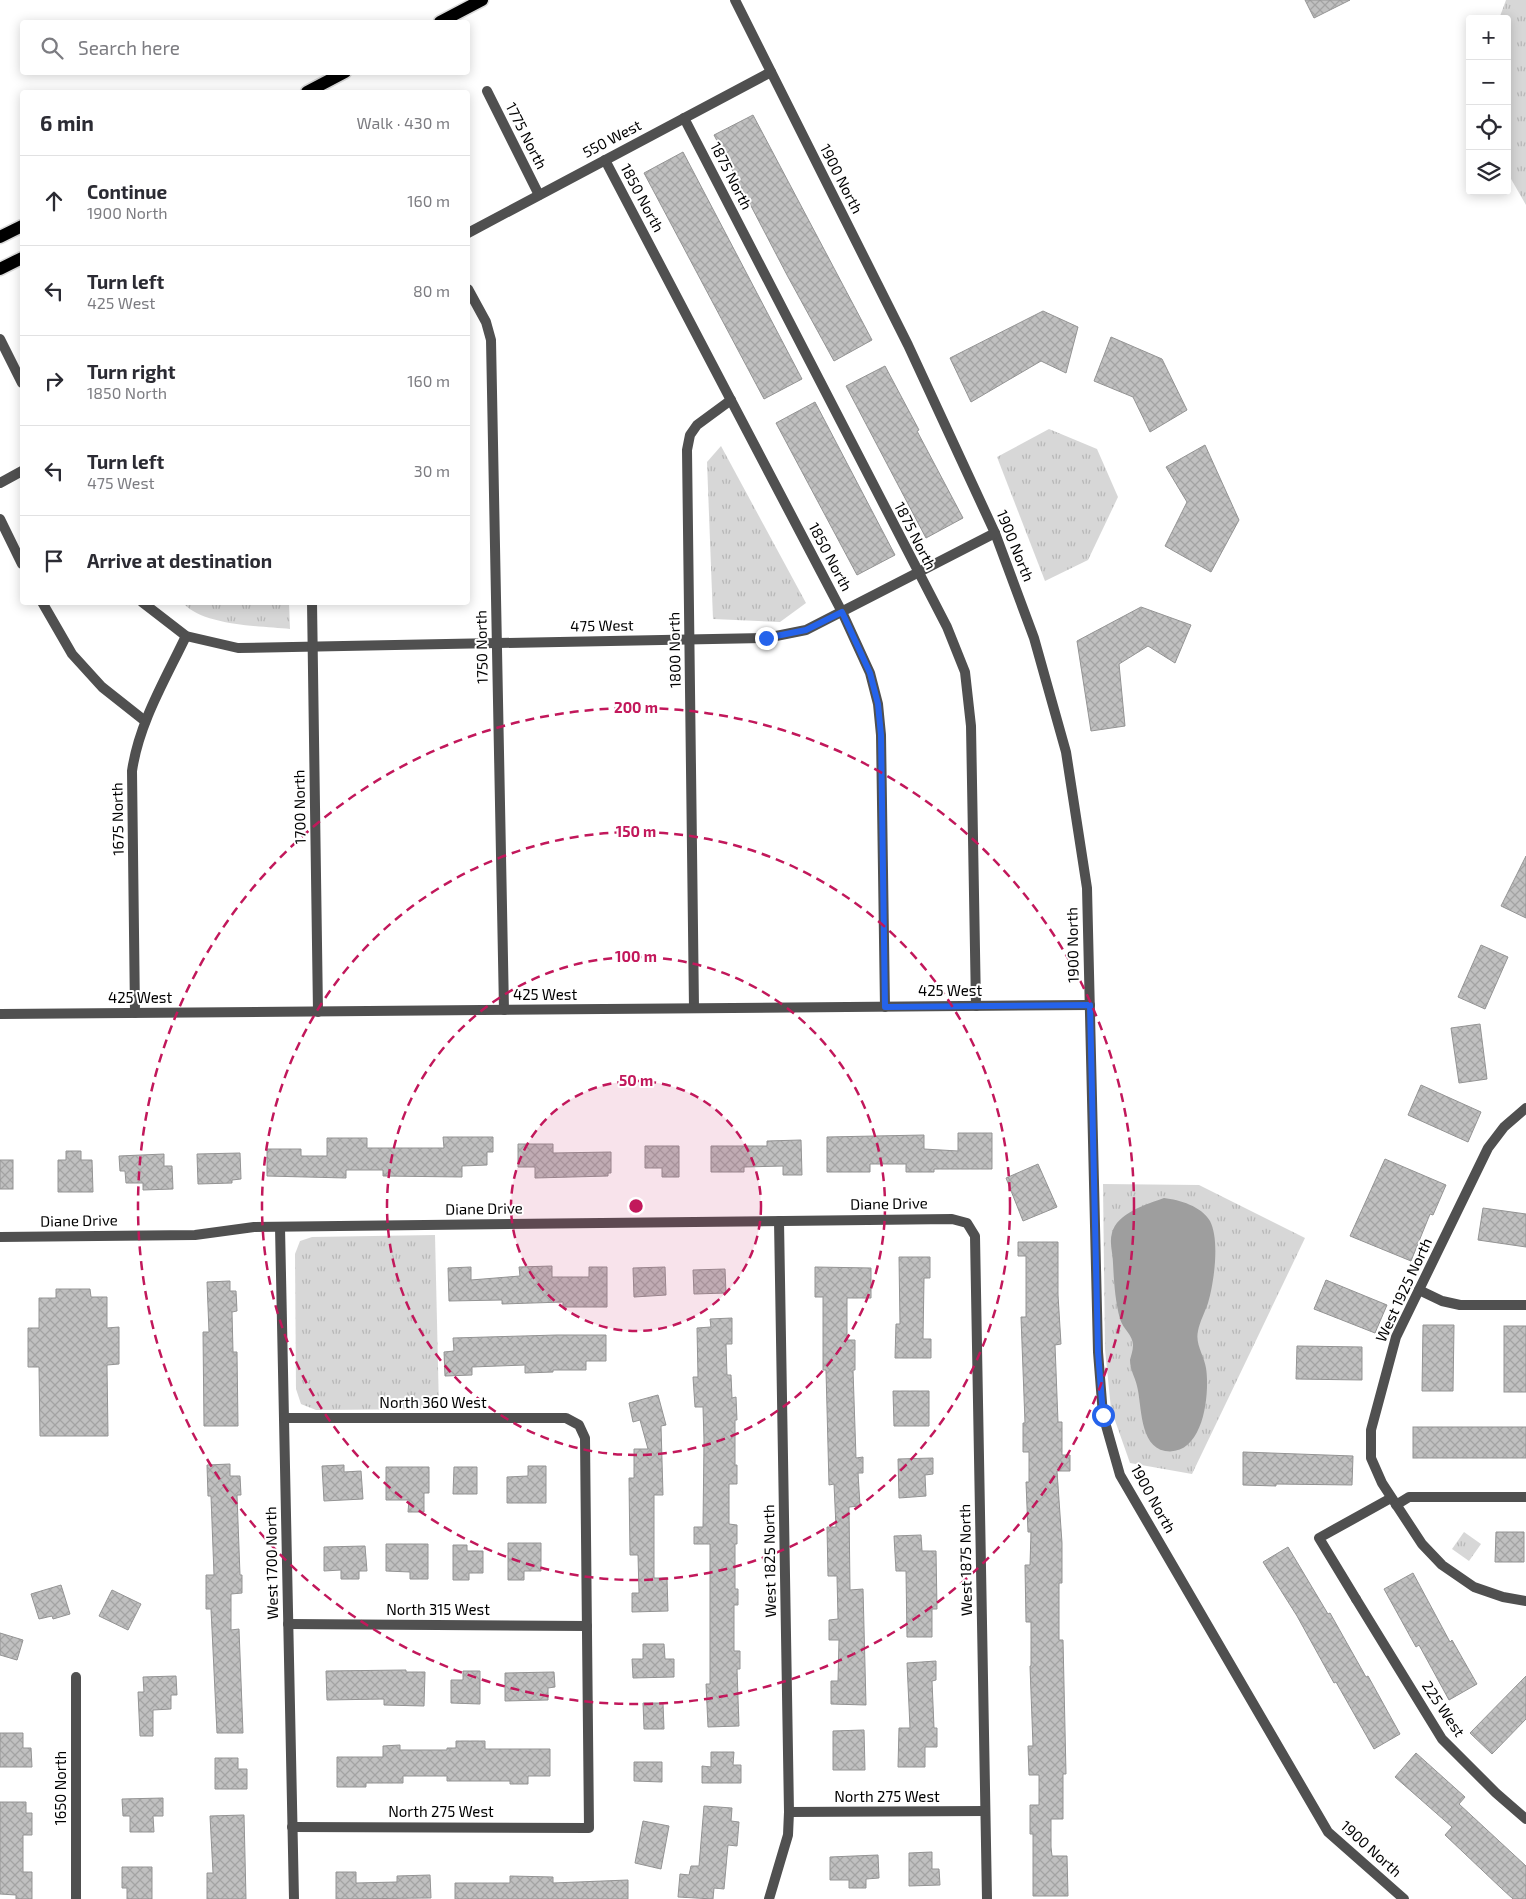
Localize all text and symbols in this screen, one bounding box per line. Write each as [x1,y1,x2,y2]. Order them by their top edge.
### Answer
map controls [1466,15,1511,195]
button: + [1466,15,1511,60]
search box [20,20,470,75]
icon: search [38,34,66,62]
text: Search here [78,36,180,59]
button: − [1466,60,1511,105]
street label: 1775 North [502,99,551,172]
button: locate [1466,105,1511,150]
text: 6 min [40,110,94,135]
text: Walk · 430 m [357,113,450,132]
street label: 550 West [579,115,644,161]
street label: 1875 North [707,139,757,212]
street label: 1900 North [817,141,867,216]
button: layers [1466,150,1511,195]
street label: 1850 North [617,160,668,235]
text: Continue [87,180,167,203]
icon: ahead [40,187,68,215]
text: 160 m [407,191,450,210]
text: 1900 North [87,203,168,222]
text: Turn left [87,270,164,293]
icon: left [40,277,68,305]
text: 80 m [413,281,450,300]
text: 425 West [87,293,155,312]
text: Turn right [87,360,175,383]
icon: right [40,367,68,395]
text: 160 m [407,371,450,390]
text: 1850 North [87,383,167,402]
text: Turn left [87,450,164,473]
icon: left [40,457,68,485]
text: 30 m [414,461,450,480]
text: 475 West [87,473,155,492]
street label: 1875 North [891,499,941,572]
street label: 1900 North [993,507,1038,584]
street label: 1850 North [805,519,856,594]
icon: arrive [40,547,68,575]
text: Arrive at destination [87,549,272,572]
street label: 1750 North [471,610,491,684]
street label: 1800 North [664,612,684,688]
street label: 475 West [570,615,634,635]
route end [755,627,778,650]
text: 200 m [614,698,658,716]
street label: 1700 North [289,770,309,844]
street label: 1675 North [107,782,127,856]
text: 150 m [616,822,656,840]
street label: 1900 North [1062,907,1082,983]
text: 100 m [615,947,657,965]
street label: 425 West [918,981,982,999]
street label: 425 West [513,985,577,1003]
street label: 425 West [108,988,172,1006]
text: 50 m [619,1071,653,1089]
street label: Diane Drive [850,1193,928,1213]
centre of rings [627,1197,645,1215]
street label: Diane Drive [445,1198,523,1218]
street label: Diane Drive [40,1210,118,1230]
street label: West 1925 North [1371,1235,1435,1344]
street label: North 360 West [379,1393,487,1411]
route start [1092,1404,1115,1427]
street label: 1900 North [1128,1461,1180,1536]
street label: West 1825 North [759,1504,779,1618]
street label: West 1875 North [955,1504,975,1616]
street label: West 1700 North [261,1506,281,1620]
street label: North 315 West [386,1600,490,1618]
street label: 225 West [1419,1677,1469,1740]
street label: 1650 North [51,1751,69,1825]
street label: North 275 West [834,1787,940,1805]
street label: North 275 West [388,1802,494,1820]
street label: 1900 North [1338,1816,1406,1880]

